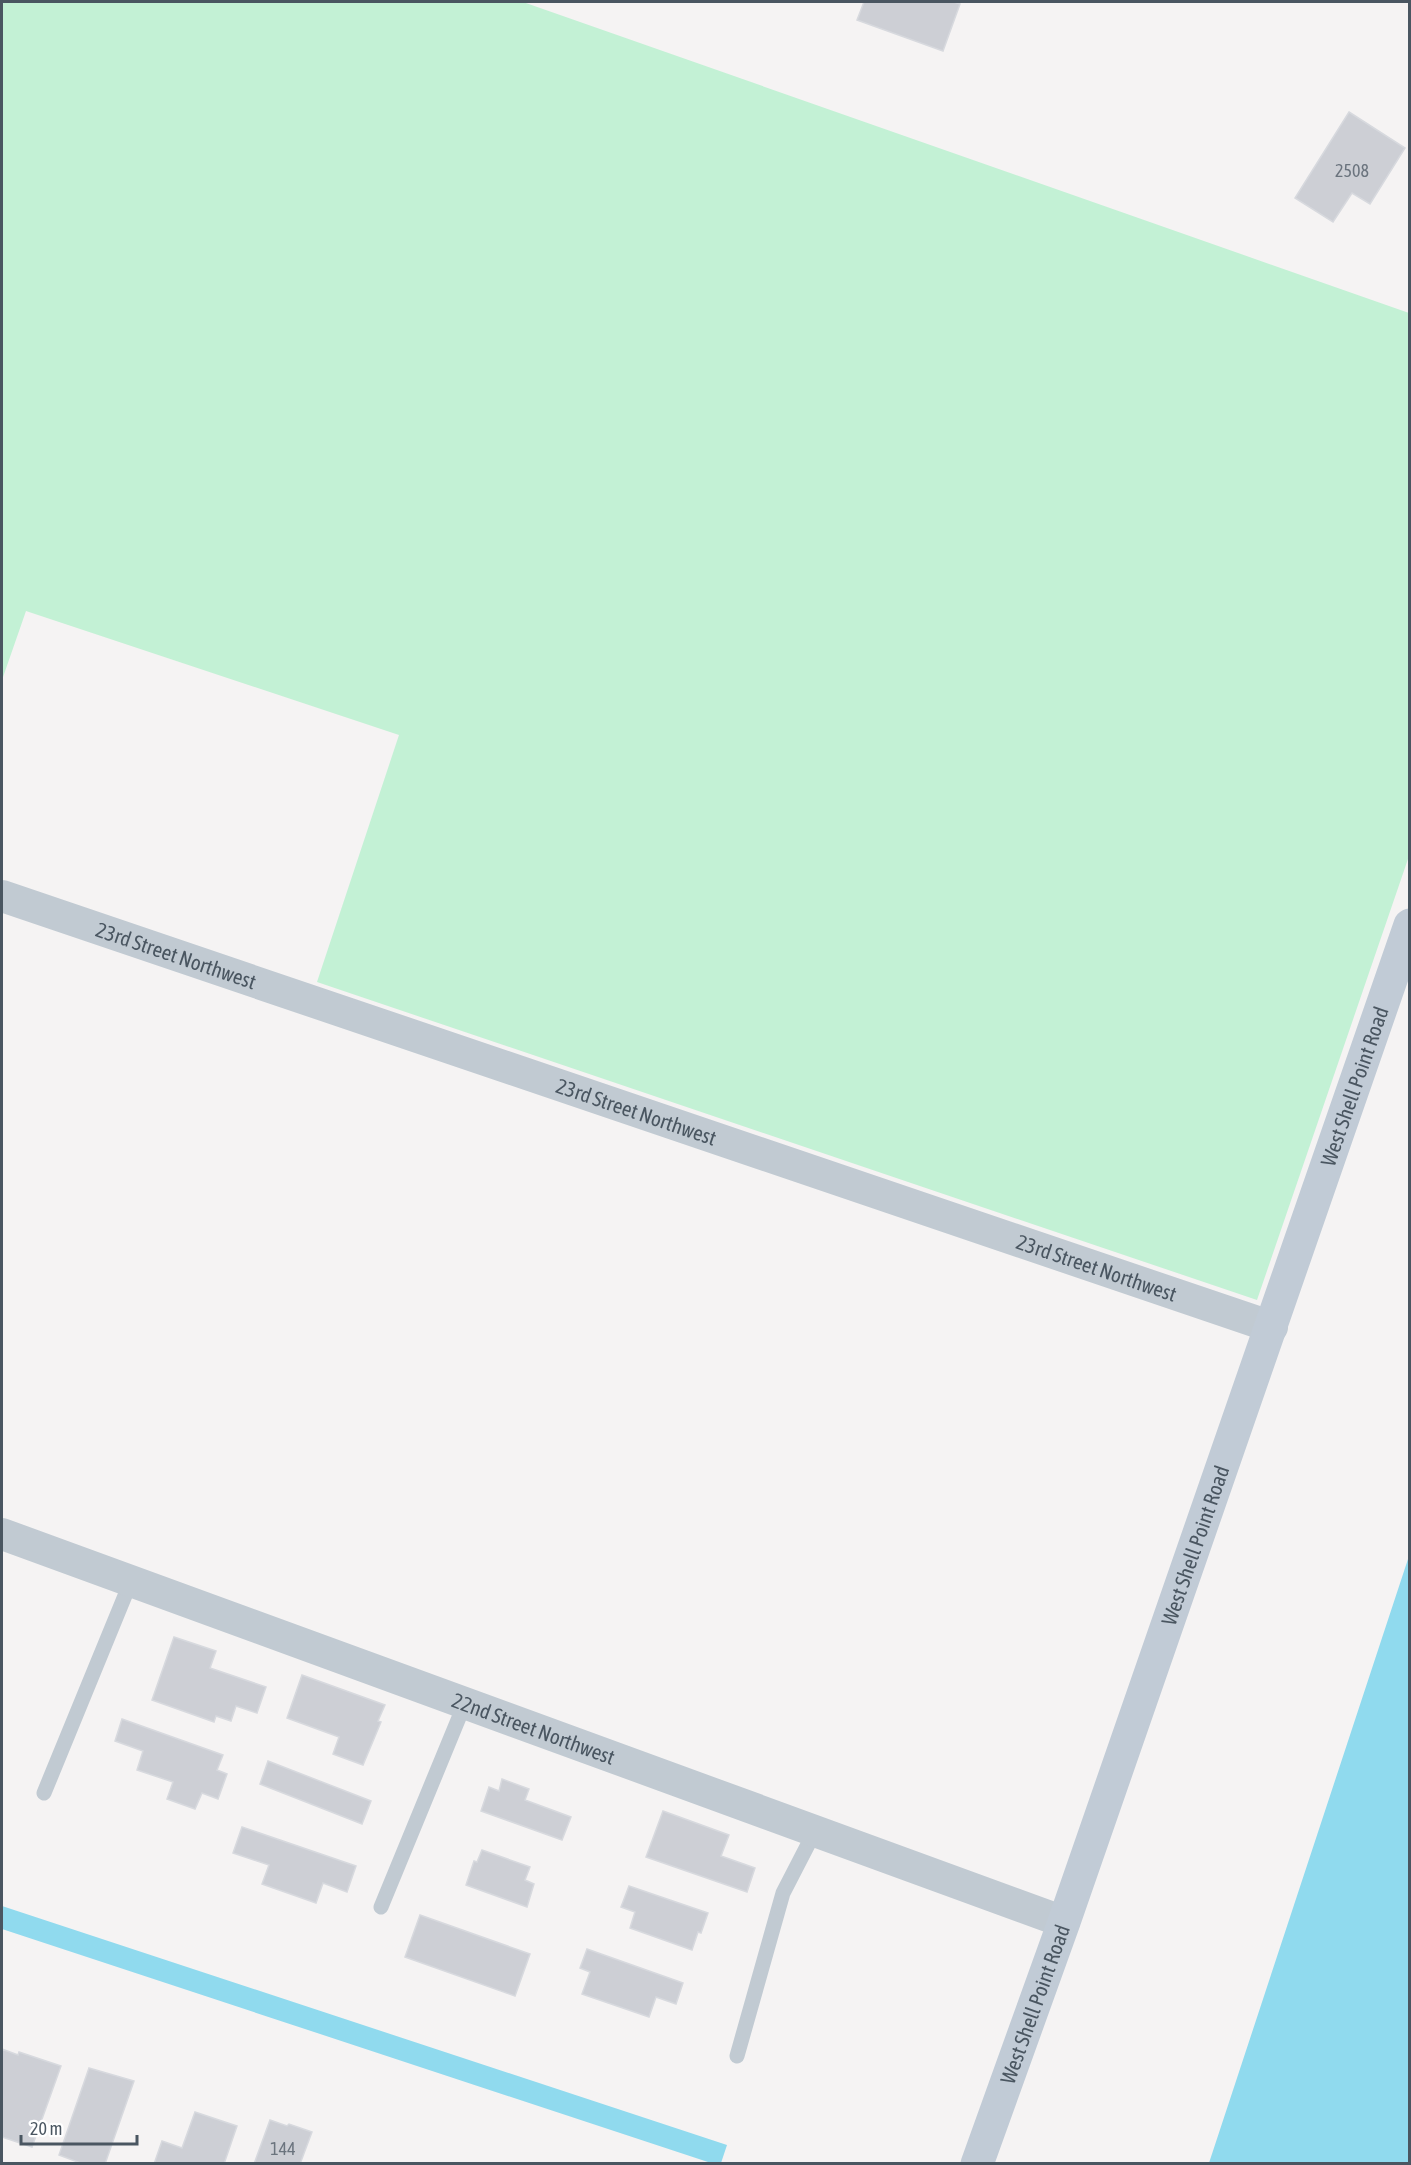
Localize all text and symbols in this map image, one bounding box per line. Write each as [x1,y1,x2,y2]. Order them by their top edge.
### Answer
house number: 2508 [1335,160,1369,181]
street label: 23rd Street Northwest [93,917,260,993]
street label: West Shell Point Road [1315,1003,1393,1169]
street label: 23rd Street Northwest [553,1073,720,1150]
street label: 23rd Street Northwest [1013,1229,1180,1306]
street label: West Shell Point Road [1156,1462,1234,1628]
street label: 22nd Street Northwest [449,1687,618,1769]
street label: West Shell Point Road [995,1921,1074,2087]
scale bar [21,2108,136,2146]
text: 20 m [30,2118,62,2139]
house number: 144 [270,2138,296,2159]

